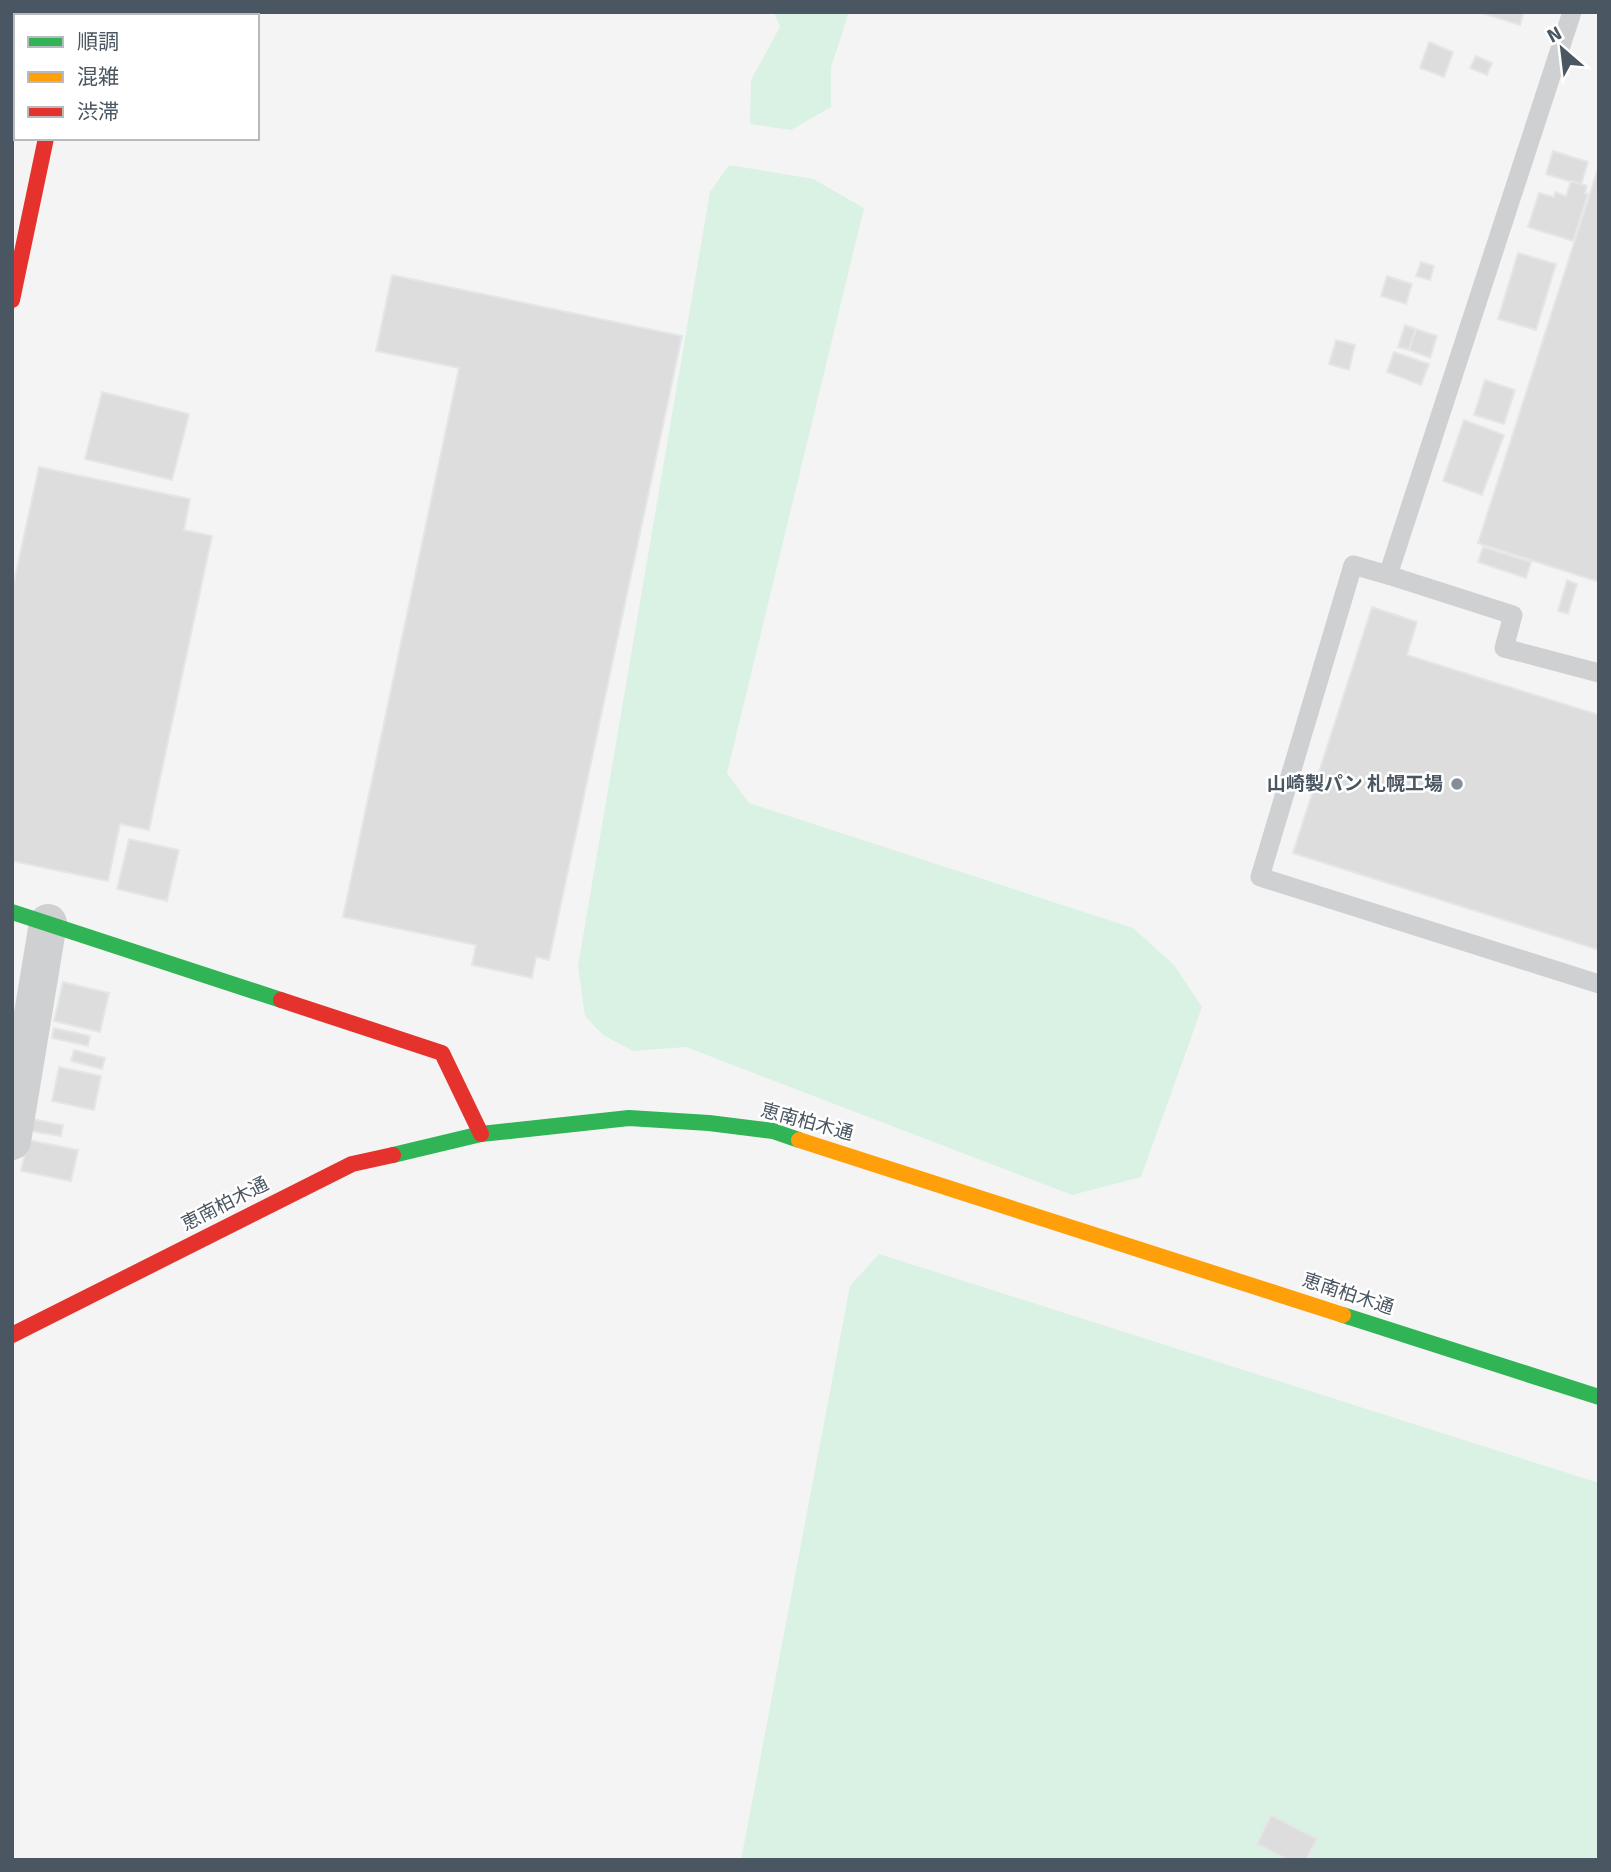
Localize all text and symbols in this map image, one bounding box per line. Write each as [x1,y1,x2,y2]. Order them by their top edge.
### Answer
legend [14,14,259,140]
north arrow [1527,14,1597,84]
text: N [1543,21,1566,49]
text: 順調 [77,29,119,55]
text: 混雑 [77,64,119,90]
text: 渋滞 [77,99,119,125]
place label: 山崎製パン 札幌工場 [1267,772,1443,796]
marker: 山崎製パン 札幌工場 [1449,776,1465,792]
street label: 恵南柏木通 [758,1098,856,1146]
street label: 恵南柏木通 [177,1172,273,1236]
street label: 恵南柏木通 [1299,1268,1397,1320]

